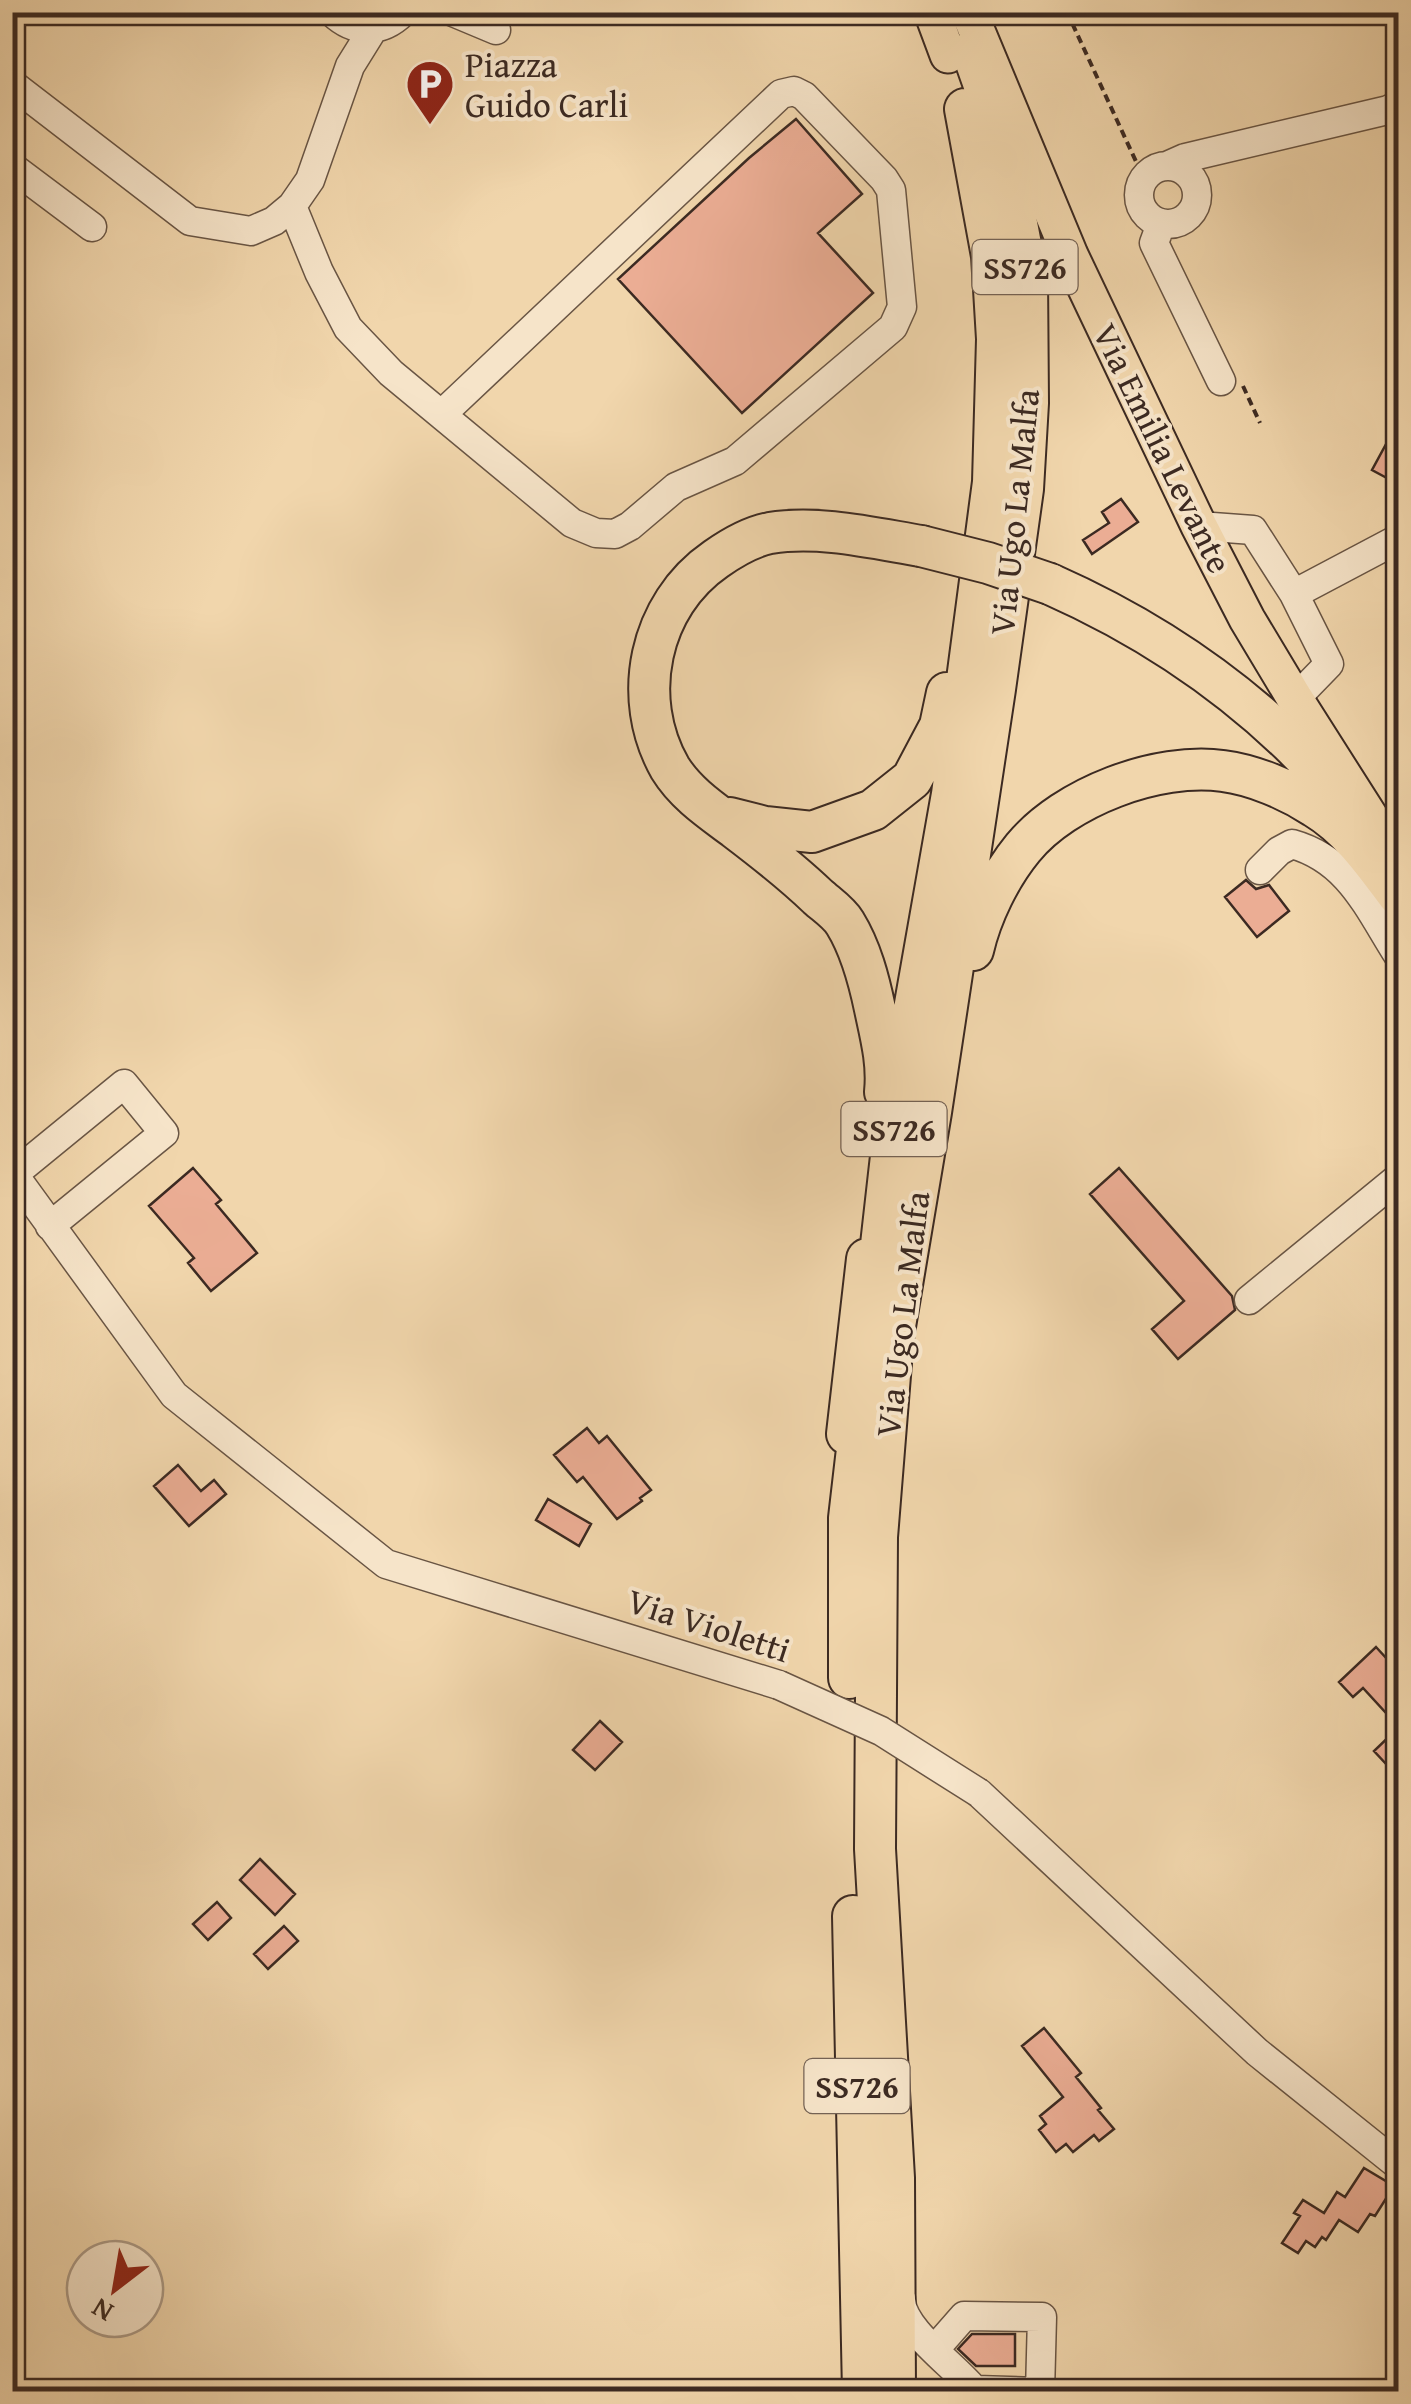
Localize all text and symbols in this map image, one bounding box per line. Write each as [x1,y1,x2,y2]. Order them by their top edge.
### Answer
place label: Piazza Guido Carli [465,39,628,130]
parking icon: Piazza Guido Carli [404,58,456,126]
road number: SS726 [972,240,1078,294]
street label: Via Emilia Levante [1080,314,1246,582]
street label: Via Ugo La Malfa [976,386,1052,638]
road number: SS726 [842,1102,946,1156]
street label: Via Ugo La Malfa [862,1188,942,1440]
street label: Via Violetti [621,1575,797,1675]
road number: SS726 [804,2059,910,2113]
north arrow [65,2239,165,2339]
text: N [83,2288,120,2333]

